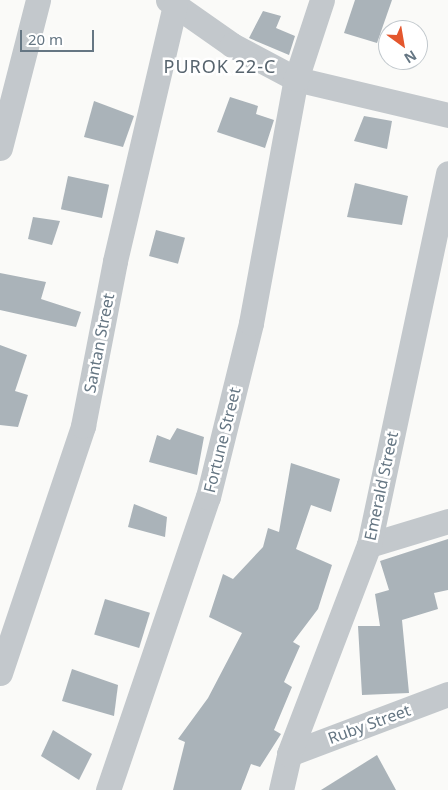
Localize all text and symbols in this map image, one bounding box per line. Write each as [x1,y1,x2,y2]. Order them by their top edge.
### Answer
scale bar [22,20,96,52]
north arrow [378,20,428,70]
text: 20 m [28,29,63,49]
text: N [401,46,421,68]
district label: PUROK 22-C [162,55,278,77]
street label: Santan Street [80,292,118,394]
street label: Fortune Street [200,385,244,495]
street label: Emerald Street [360,430,402,542]
street label: Ruby Street [325,700,413,748]

